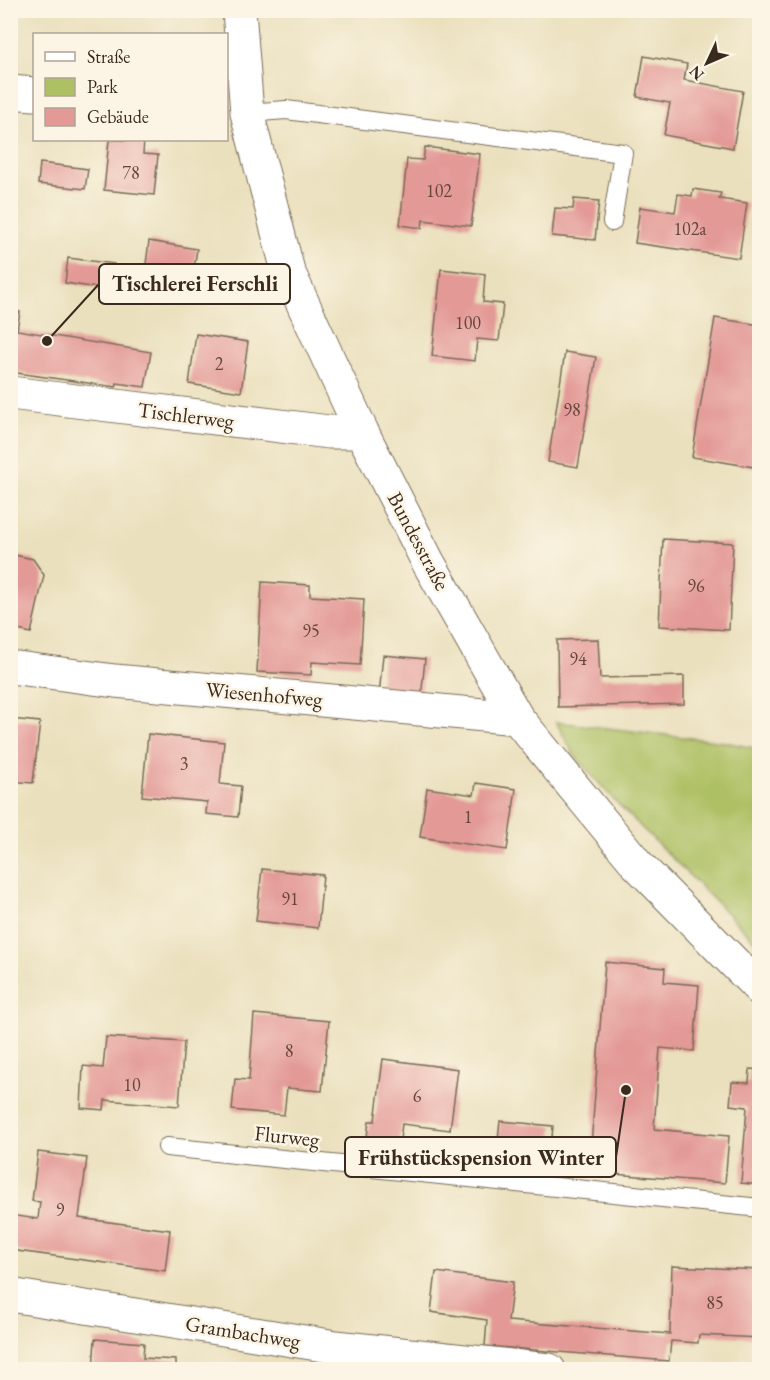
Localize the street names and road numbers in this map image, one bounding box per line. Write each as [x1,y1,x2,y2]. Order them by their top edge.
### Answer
street label: Tischlerweg [136,396,237,434]
street label: Bundesstraße [382,487,456,595]
street label: Wiesenhofweg [204,675,324,713]
street label: Flurweg [253,1119,322,1153]
street label: Grambachweg [184,1310,303,1355]

